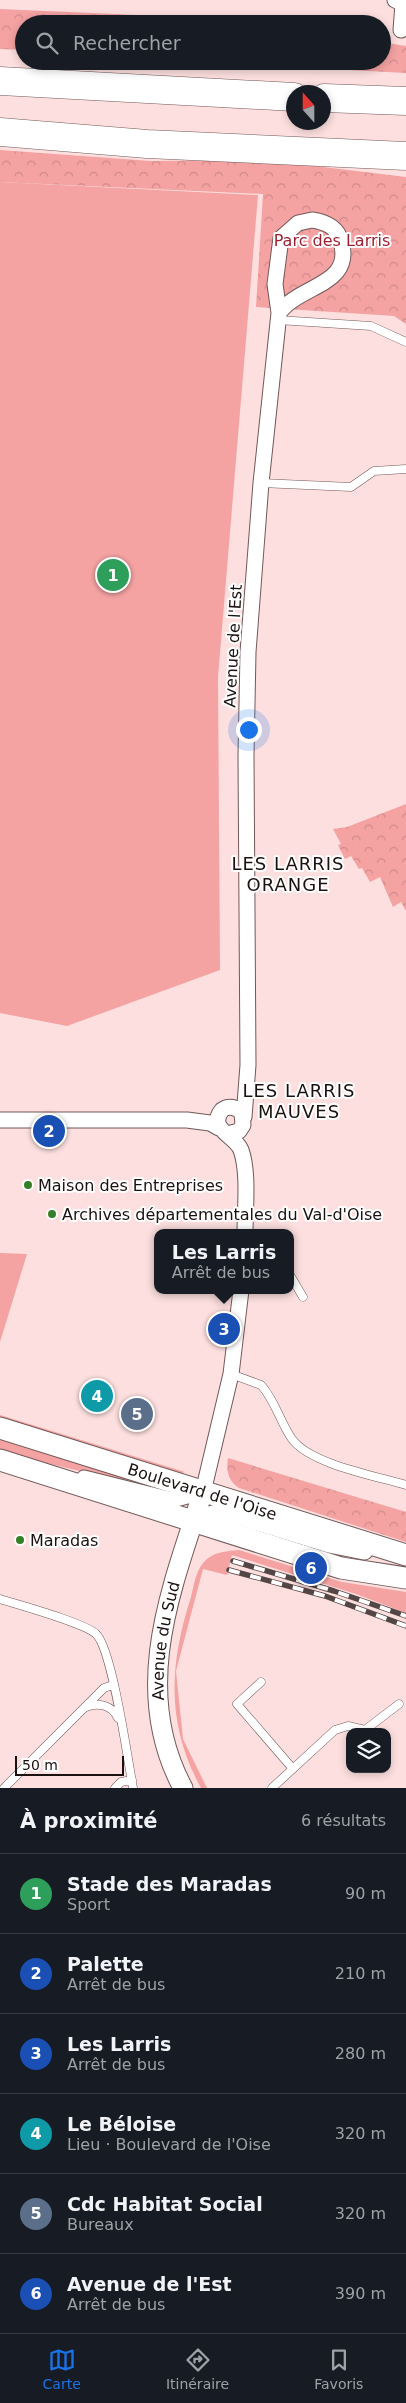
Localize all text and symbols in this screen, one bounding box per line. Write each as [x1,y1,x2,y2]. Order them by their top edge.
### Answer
search box [15,15,391,70]
icon: search [33,29,61,57]
text: Rechercher [73,32,181,54]
north arrow [286,85,331,130]
park label: Parc des Larris [274,231,390,250]
pin: 1 [97,556,129,594]
street label: Avenue de l'Est [220,584,246,708]
your location [236,717,262,743]
district label: LES LARRIS ORANGE [231,853,345,895]
district label: LES LARRIS MAUVES [242,1080,356,1122]
pin: 2 [33,1112,65,1150]
place label: Maison des Entreprises [38,1176,223,1195]
marker: Maison des Entreprises [22,1179,34,1191]
place label: Archives départementales du Val-d'Oise [62,1205,382,1224]
marker: Archives départementales du Val-d'Oise [46,1208,58,1220]
popup [154,1229,294,1294]
text: Les Larris [172,1241,276,1263]
text: Arrêt de bus [172,1263,270,1282]
pin: 3 [208,1310,240,1348]
pin: 4 [81,1377,113,1415]
pin: 5 [121,1395,153,1433]
street label: Boulevard de l'Oise [125,1459,279,1524]
place label: Maradas [30,1531,98,1550]
marker: Maradas [14,1534,26,1546]
pin: 6 [295,1549,327,1587]
street label: Avenue du Sud [148,1579,183,1701]
map controls [346,1728,391,1773]
button: layers [346,1728,391,1773]
scale bar [15,1753,124,1776]
text: 50 m [22,1757,58,1773]
text: À proximité [20,1809,157,1833]
text: 6 résultats [301,1811,386,1830]
text: Stade des Maradas [67,1873,272,1895]
text: 1 [30,1884,42,1903]
text: 90 m [345,1884,386,1903]
text: Sport [67,1895,110,1914]
text: Palette [67,1953,144,1975]
text: 2 [30,1964,42,1983]
text: 210 m [335,1964,386,1983]
text: Arrêt de bus [67,1975,165,1994]
text: Les Larris [67,2033,171,2055]
text: 3 [30,2044,42,2063]
text: 280 m [335,2044,386,2063]
text: Arrêt de bus [67,2055,165,2074]
text: Le Béloise [67,2113,176,2135]
text: 4 [30,2124,42,2143]
text: 320 m [335,2124,386,2143]
text: Lieu · Boulevard de l'Oise [67,2135,271,2154]
text: Cdc Habitat Social [67,2193,263,2215]
text: 5 [30,2204,42,2223]
text: 320 m [335,2204,386,2223]
text: Bureaux [67,2215,134,2234]
text: Avenue de l'Est [67,2273,232,2295]
text: 6 [30,2284,42,2303]
text: 390 m [335,2284,386,2303]
text: Arrêt de bus [67,2295,165,2314]
tab: Carte [43,2346,81,2392]
tab: Itinéraire [166,2346,229,2392]
tab: Favoris [314,2346,363,2392]

